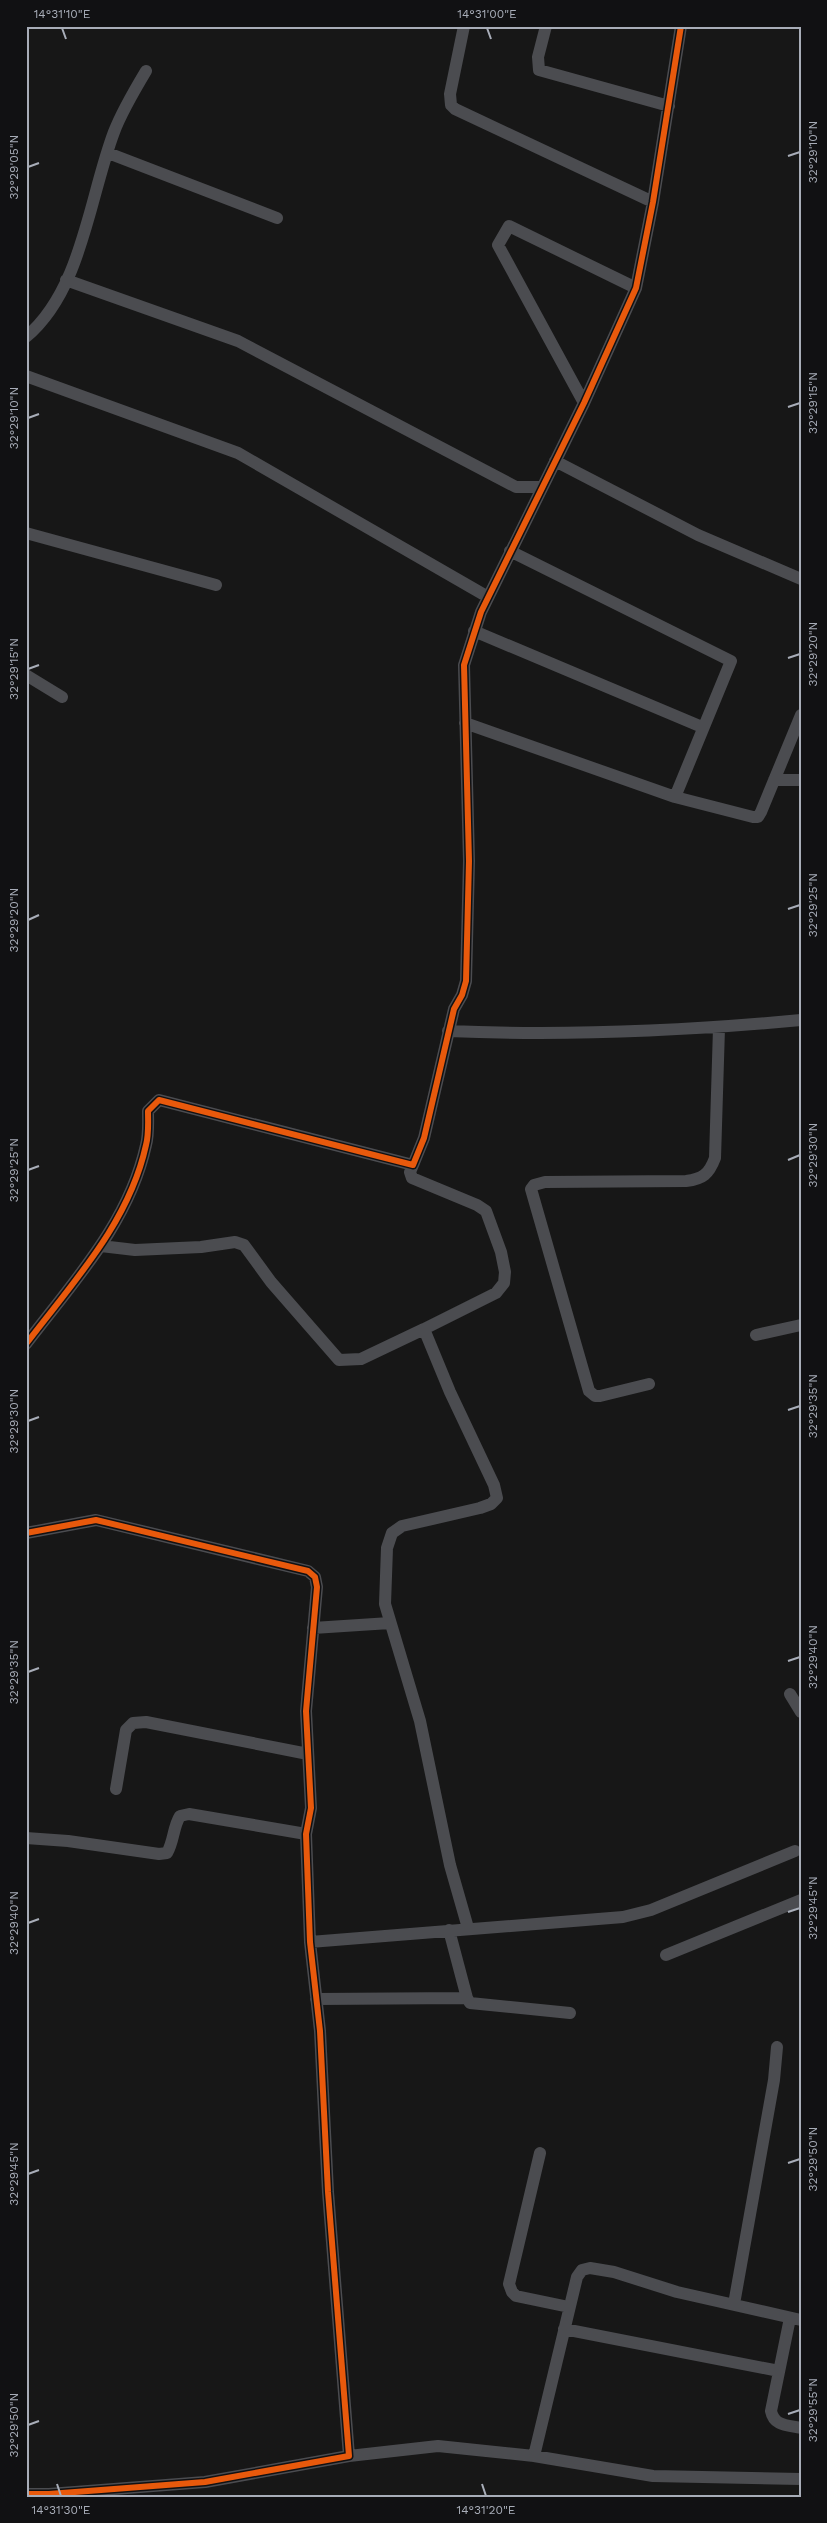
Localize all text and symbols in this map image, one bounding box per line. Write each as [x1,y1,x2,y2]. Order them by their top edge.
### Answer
text: 14°31'10"E [34,7,91,21]
text: 14°31'00"E [457,7,517,21]
text: 32°29'10"N [806,121,820,183]
text: 32°29'05"N [7,135,21,199]
text: 32°29'15"N [806,372,820,434]
text: 32°29'10"N [7,387,21,449]
text: 32°29'20"N [806,622,820,686]
text: 32°29'15"N [7,638,21,700]
text: 32°29'25"N [806,873,820,937]
text: 32°29'20"N [7,888,21,952]
text: 32°29'30"N [806,1123,820,1187]
text: 32°29'25"N [7,1138,21,1202]
text: 32°29'35"N [806,1374,820,1438]
text: 32°29'30"N [7,1389,21,1453]
text: 32°29'40"N [806,1625,820,1689]
text: 32°29'35"N [7,1640,21,1704]
text: 32°29'45"N [806,1876,820,1940]
text: 32°29'40"N [7,1891,21,1955]
text: 32°29'50"N [806,2127,820,2191]
text: 32°29'45"N [7,2142,21,2206]
text: 32°29'55"N [806,2378,820,2442]
text: 32°29'50"N [7,2393,21,2457]
text: 14°31'30"E [32,2503,91,2517]
text: 14°31'20"E [457,2503,516,2517]

